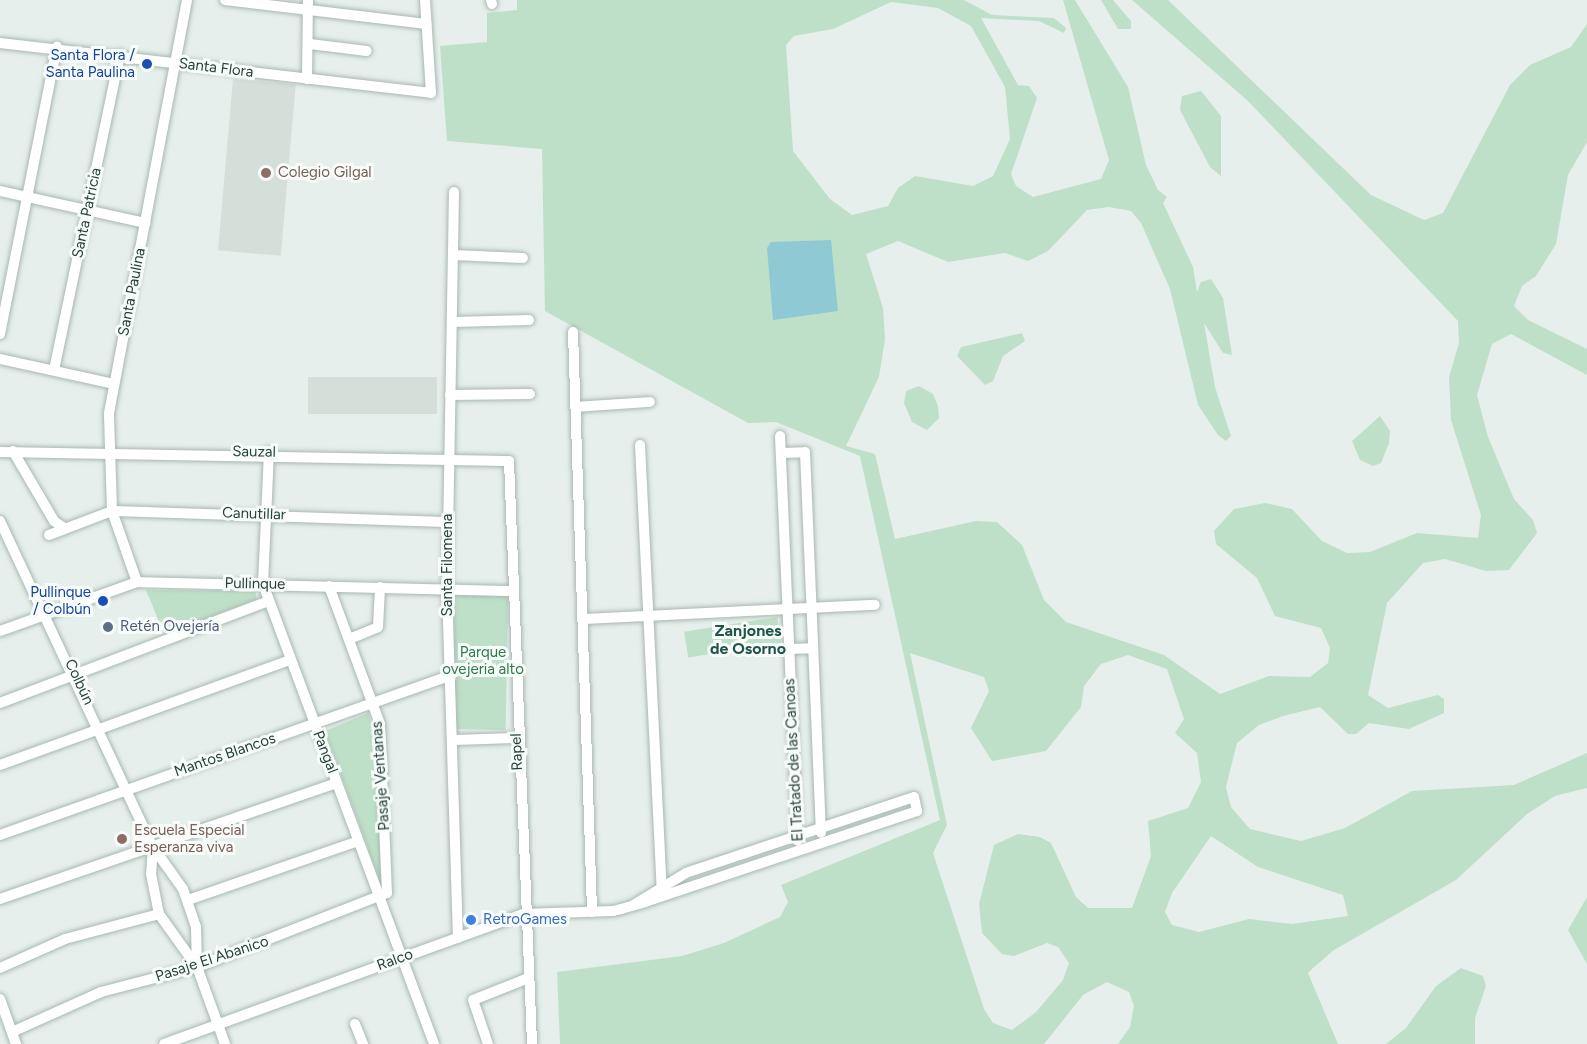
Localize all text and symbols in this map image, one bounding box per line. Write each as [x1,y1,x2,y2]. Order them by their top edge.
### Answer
place label: Santa Flora / Santa Paulina [45,46,135,81]
street label: Santa Flora [178,54,254,82]
marker: Santa Flora / Santa Paulina [140,57,154,71]
place label: Colegio Gilgal [278,164,372,182]
street label: Santa Patricia [69,166,105,260]
marker: Colegio Gilgal [259,166,273,180]
street label: Santa Paulina [115,246,149,338]
street label: Sauzal [232,443,276,461]
street label: Canutillar [222,504,286,524]
street label: Santa Filomena [439,514,457,616]
street label: Pullinque [225,574,285,594]
place label: Pullinque / Colbún [30,583,91,618]
marker: Pullinque / Colbún [96,594,110,608]
place label: Retén Ovejería [120,618,219,636]
marker: Retén Ovejería [101,620,115,634]
district label: Zanjones de Osorno [710,621,786,659]
park label: Parque ovejeria alto [442,643,524,678]
street label: Colbún [61,656,97,708]
street label: El Tratado de las Canoas [781,678,807,842]
street label: Pasaje Ventanas [368,721,394,831]
street label: Pangal [309,728,341,776]
street label: Mantos Blancos [172,729,278,781]
street label: Rapel [507,733,527,771]
place label: Escuela Especial Esperanza viva [134,821,245,856]
marker: Escuela Especial Esperanza viva [115,832,129,846]
place label: RetroGames [483,911,567,929]
marker: RetroGames [464,913,478,927]
street label: Pasaje El Abanico [153,932,271,986]
street label: Ralco [374,945,416,975]

